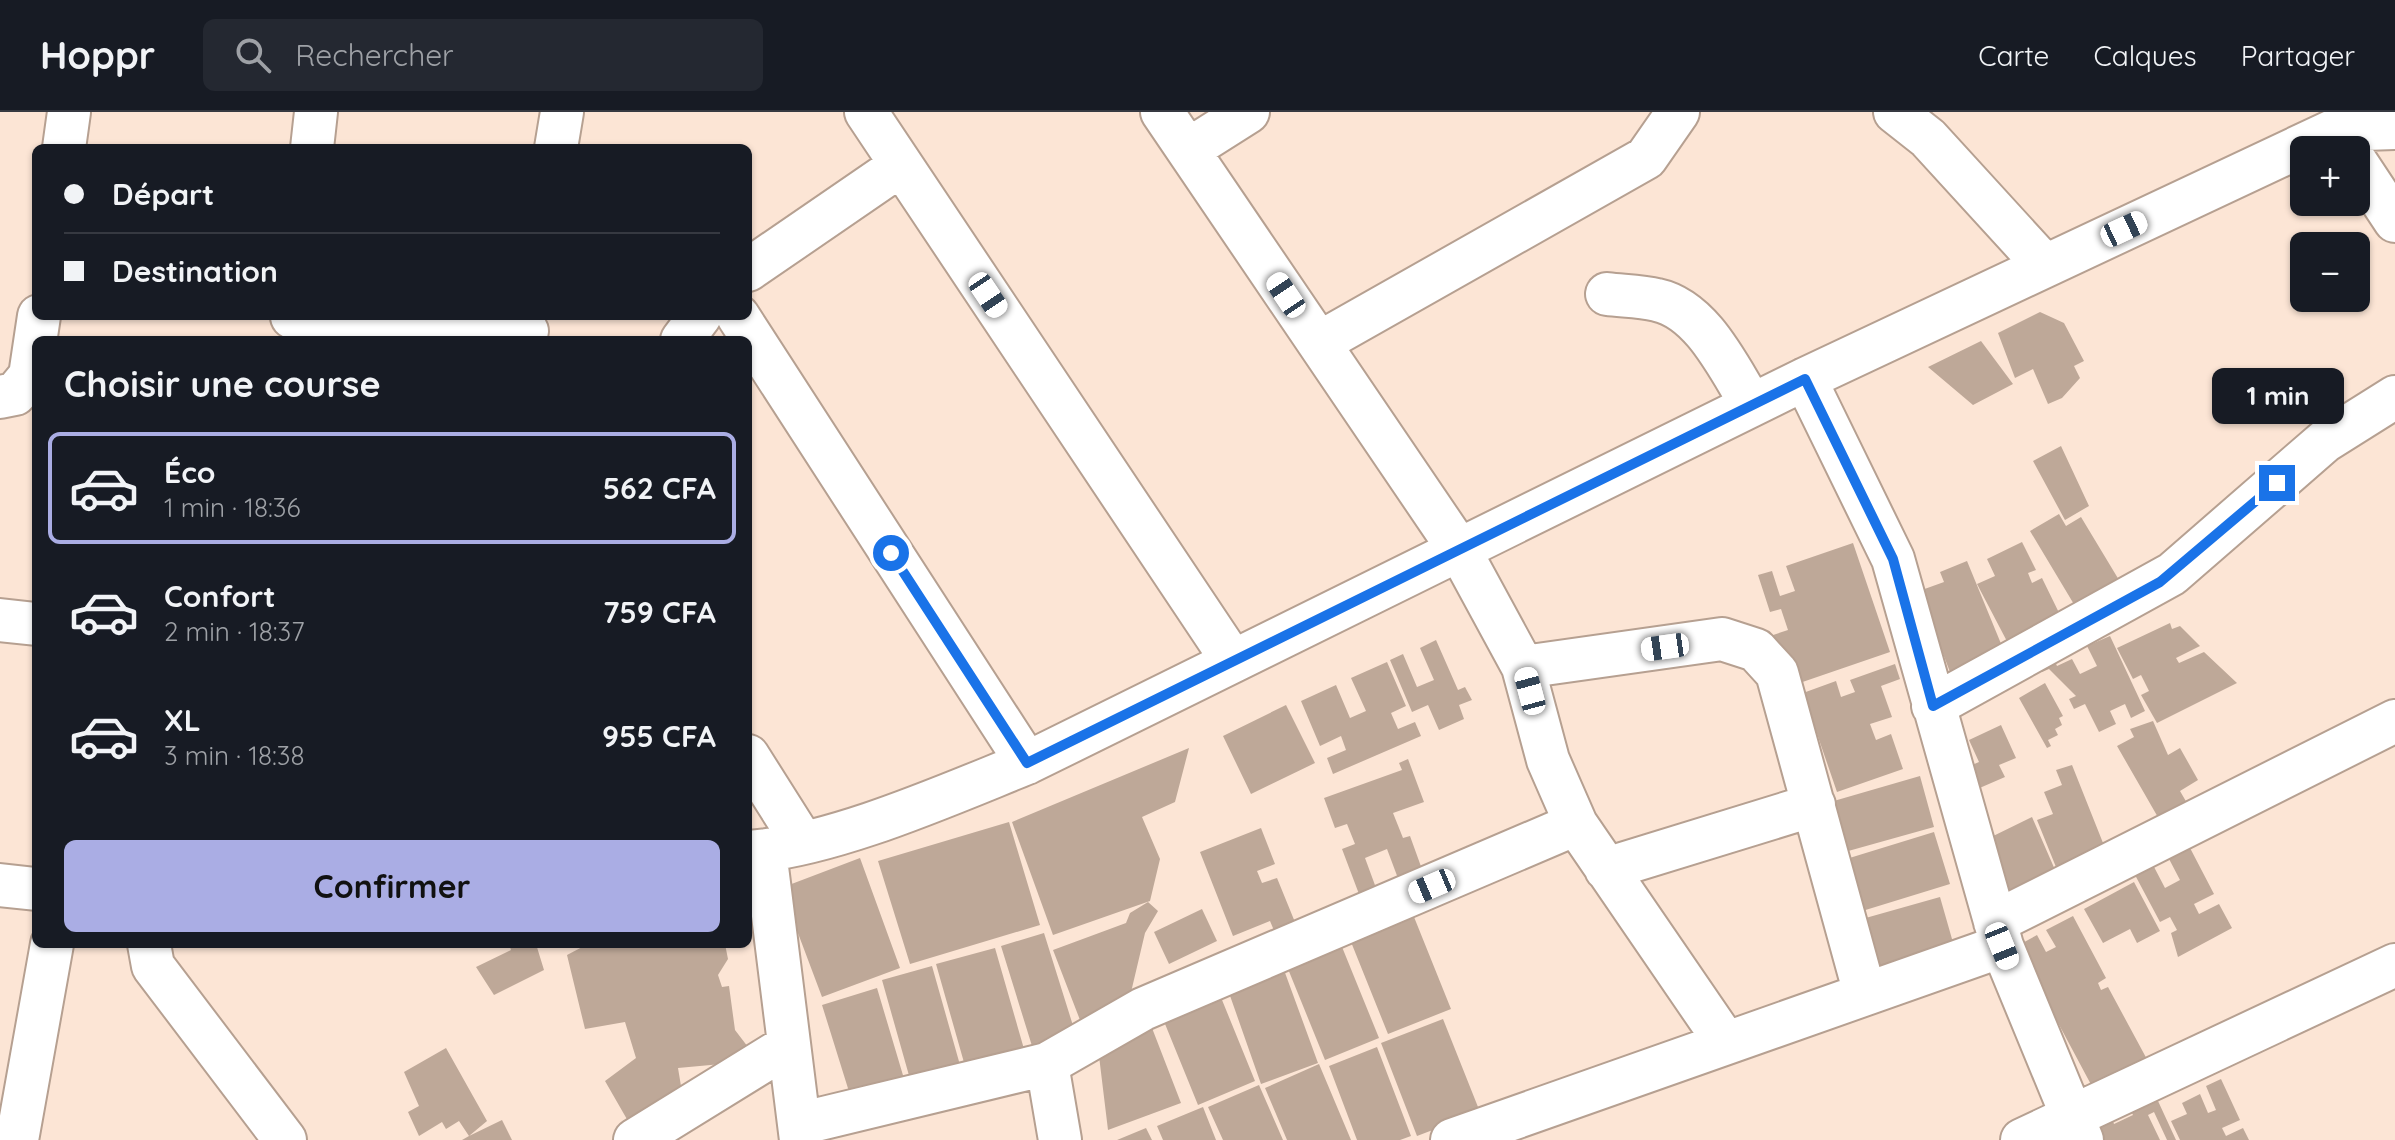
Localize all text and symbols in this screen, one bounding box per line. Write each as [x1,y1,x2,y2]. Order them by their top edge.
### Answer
search box [203,19,763,91]
text: Hoppr [40,31,155,79]
icon: search [231,33,275,77]
text: Rechercher [295,36,454,74]
text: Carte [1978,38,2049,73]
text: Calques [2093,38,2197,73]
text: Partager [2241,38,2355,73]
map controls [2290,136,2370,312]
button: + [2290,136,2370,216]
text: Départ [112,175,214,213]
car [2097,208,2151,250]
button: − [2290,232,2370,312]
text: Destination [112,252,278,290]
car [965,268,1011,322]
car [1263,268,1309,322]
text: Choisir une course [64,361,381,406]
callout: 1 min [2211,367,2343,423]
text: 1 min [2247,379,2310,412]
icon: car [68,452,140,524]
text: Éco [164,453,215,491]
route end [2259,465,2295,501]
text: 562 CFA [603,469,716,507]
text: 1 min · 18:36 [164,491,300,524]
route start [873,535,909,571]
icon: car [68,576,140,648]
text: Confort [164,577,276,615]
text: 759 CFA [603,593,716,631]
text: 2 min · 18:37 [164,615,305,648]
car [1640,632,1690,662]
car [1512,665,1548,717]
icon: car [68,700,140,772]
text: XL [164,701,201,739]
text: 955 CFA [602,717,716,755]
text: 3 min · 18:38 [164,739,304,772]
button: Confirmer [64,840,720,932]
car [1405,866,1459,906]
car [1982,919,2022,973]

